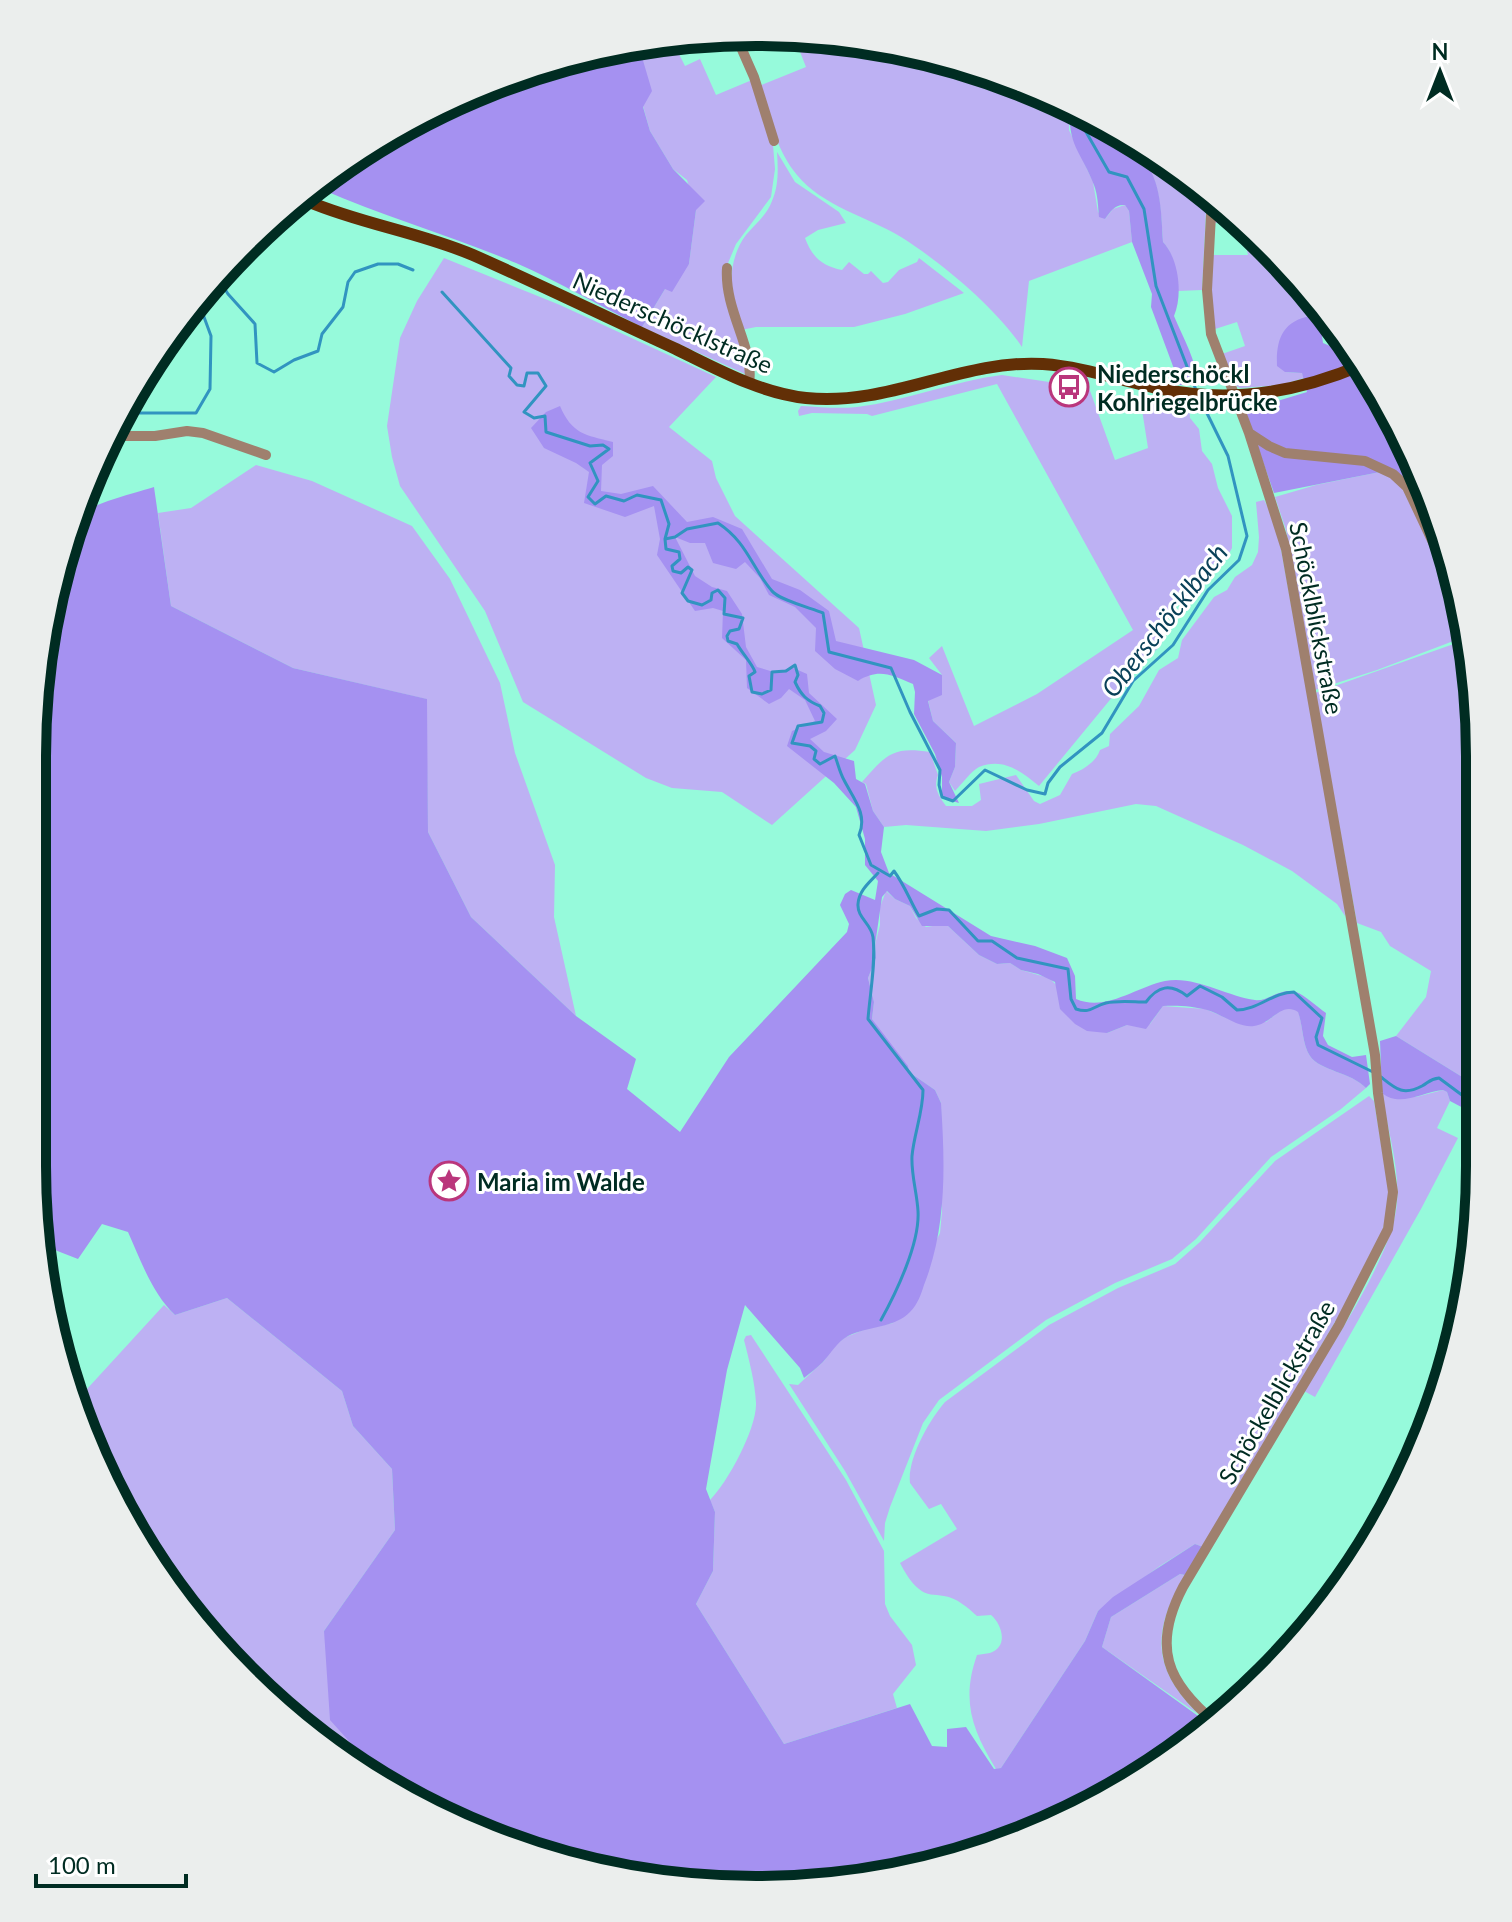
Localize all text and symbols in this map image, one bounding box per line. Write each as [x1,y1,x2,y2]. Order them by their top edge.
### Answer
north arrow [1400,32,1480,112]
text: N [1432,38,1448,65]
street label: Niederschöcklstraße [569,265,777,379]
place label: Niederschöckl Kohlriegelbrücke [1097,359,1278,416]
bus stop icon: Niederschöckl Kohlriegelbrücke [1048,366,1090,408]
street label: Schöcklblickstraße [1284,519,1350,717]
water label: Oberschöcklbach [1094,537,1234,703]
place icon: Maria im Walde [428,1160,470,1202]
place label: Maria im Walde [477,1167,645,1196]
street label: Schöckelblickstraße [1212,1295,1340,1489]
scale bar [36,1838,186,1888]
text: 100 m [48,1850,116,1879]

